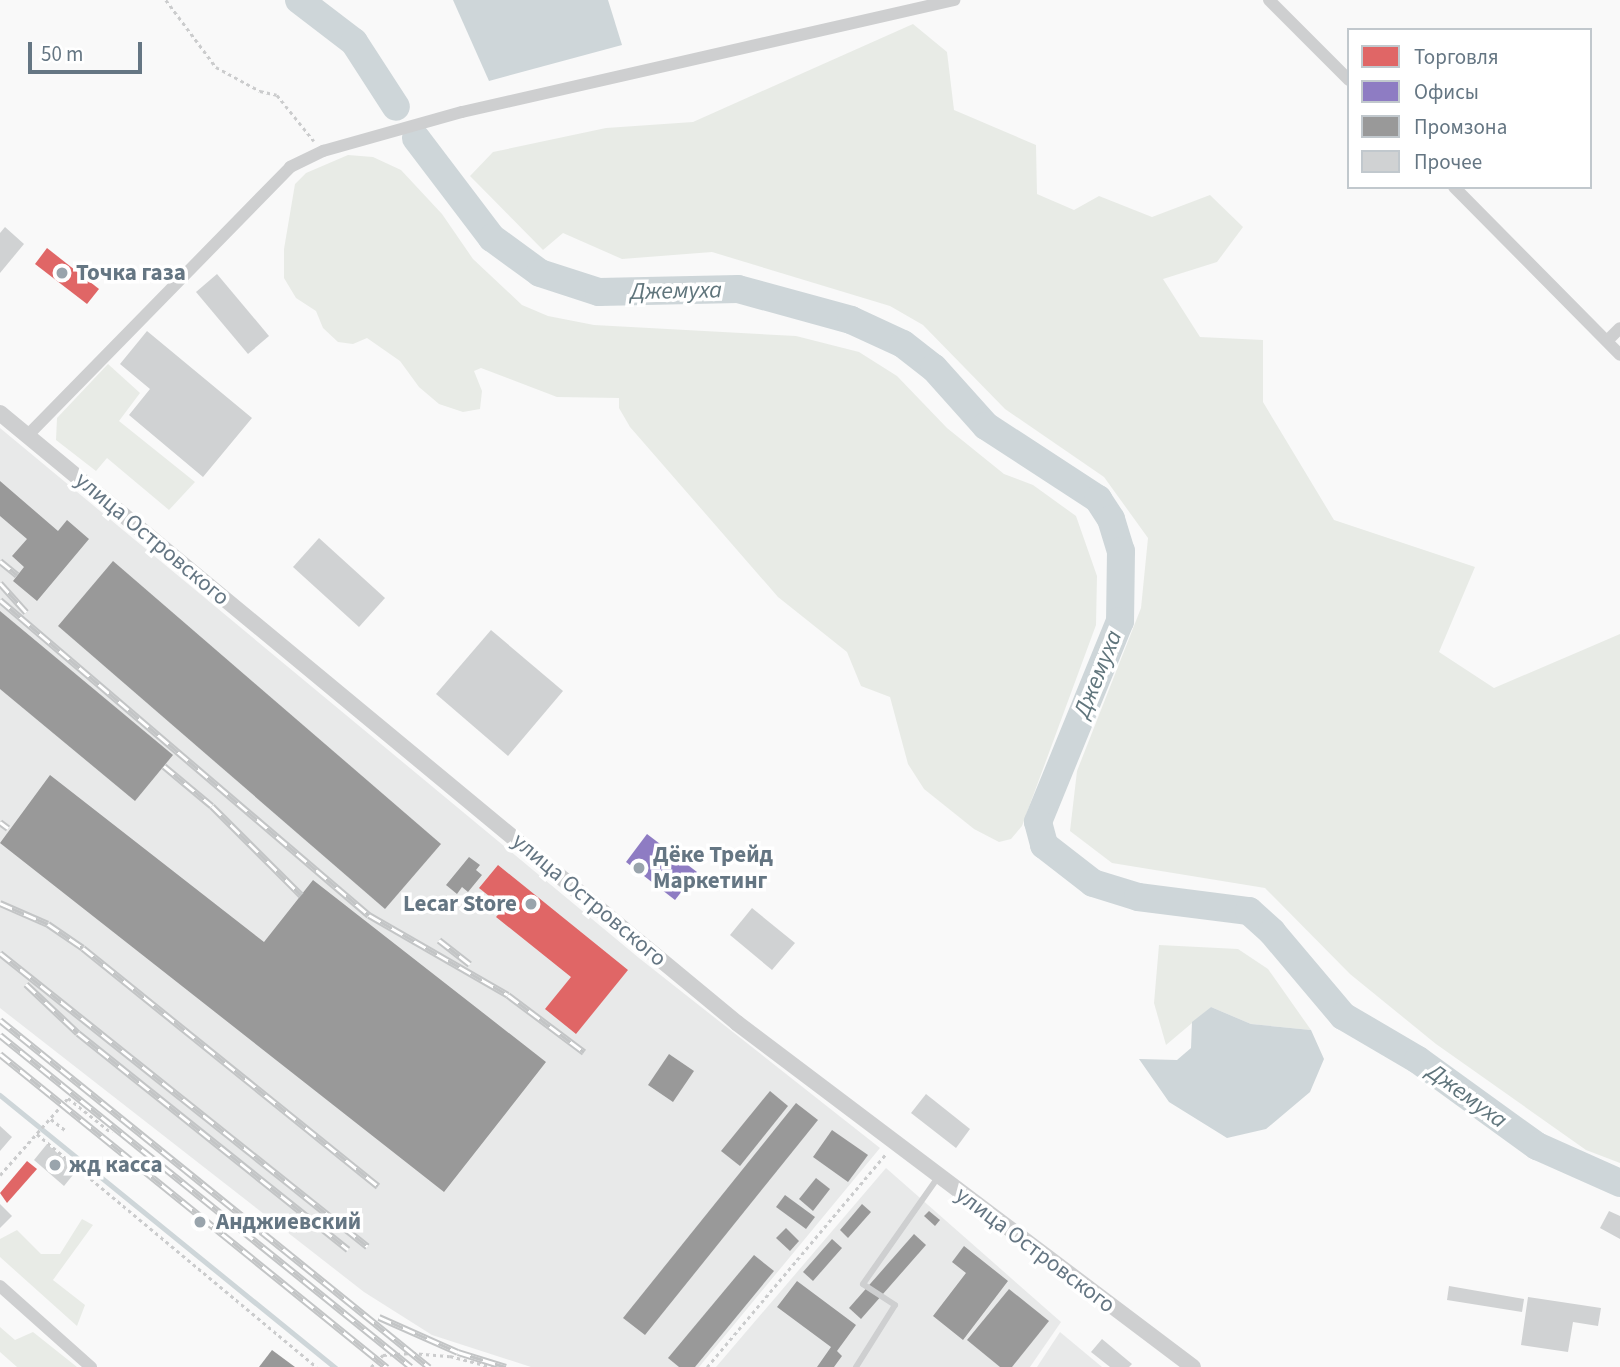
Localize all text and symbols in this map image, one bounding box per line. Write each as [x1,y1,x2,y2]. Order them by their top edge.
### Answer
scale bar [32,28,145,72]
legend [1347,28,1592,189]
text: 50 m [41,39,83,69]
text: Торговля [1414,42,1499,72]
text: Офисы [1414,77,1479,107]
text: Промзона [1414,112,1507,142]
text: Прочее [1414,147,1482,177]
place label: Точка газа [76,259,186,287]
marker: Точка газа [54,265,70,281]
water label: Джемуха [630,276,722,306]
street label: улица Островского [69,466,235,612]
water label: Джемуха [1067,626,1129,722]
street label: улица Островского [506,827,672,973]
place label: Дёке Трейд Маркетинг [653,841,773,895]
marker: Дёке Трейд Маркетинг [631,860,647,876]
place label: Lecar Store [403,890,517,918]
marker: Lecar Store [523,896,539,912]
water label: Джемуха [1421,1057,1513,1135]
place label: жд касса [69,1151,163,1179]
marker: жд касса [47,1157,63,1173]
street label: улица Островского [950,1181,1120,1319]
place label: Анджиевский [216,1208,361,1236]
marker: Анджиевский [190,1212,210,1232]

